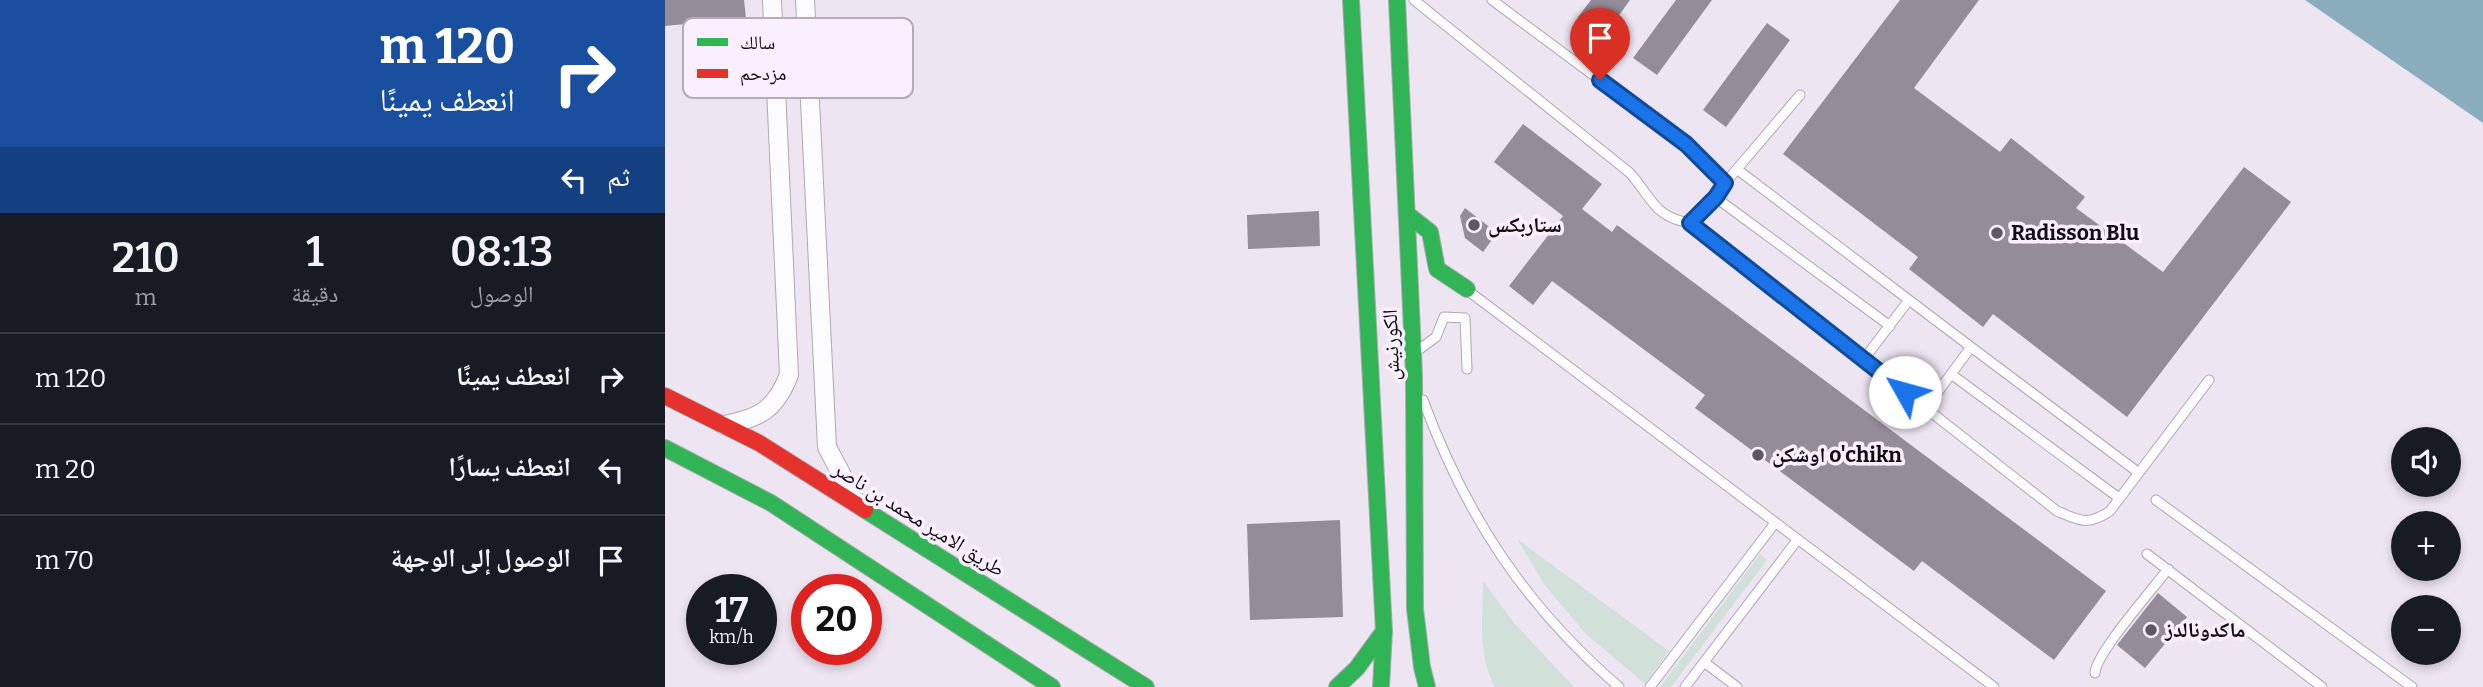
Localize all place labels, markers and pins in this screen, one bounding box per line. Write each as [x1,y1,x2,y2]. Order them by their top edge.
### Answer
pin [1570,8,1630,80]
place label: ستاربكس [1488,212,1562,238]
marker: ستاربكس [1466,217,1482,233]
place label: Radisson Blu [2011,220,2139,246]
marker: Radisson Blu [1989,225,2005,241]
place label: اوشكن o'chikn [1772,442,1902,468]
marker: اوشكن o'chikn [1750,447,1766,463]
place label: ماكدونالدز [2164,617,2245,643]
marker: ماكدونالدز [2143,622,2159,638]

